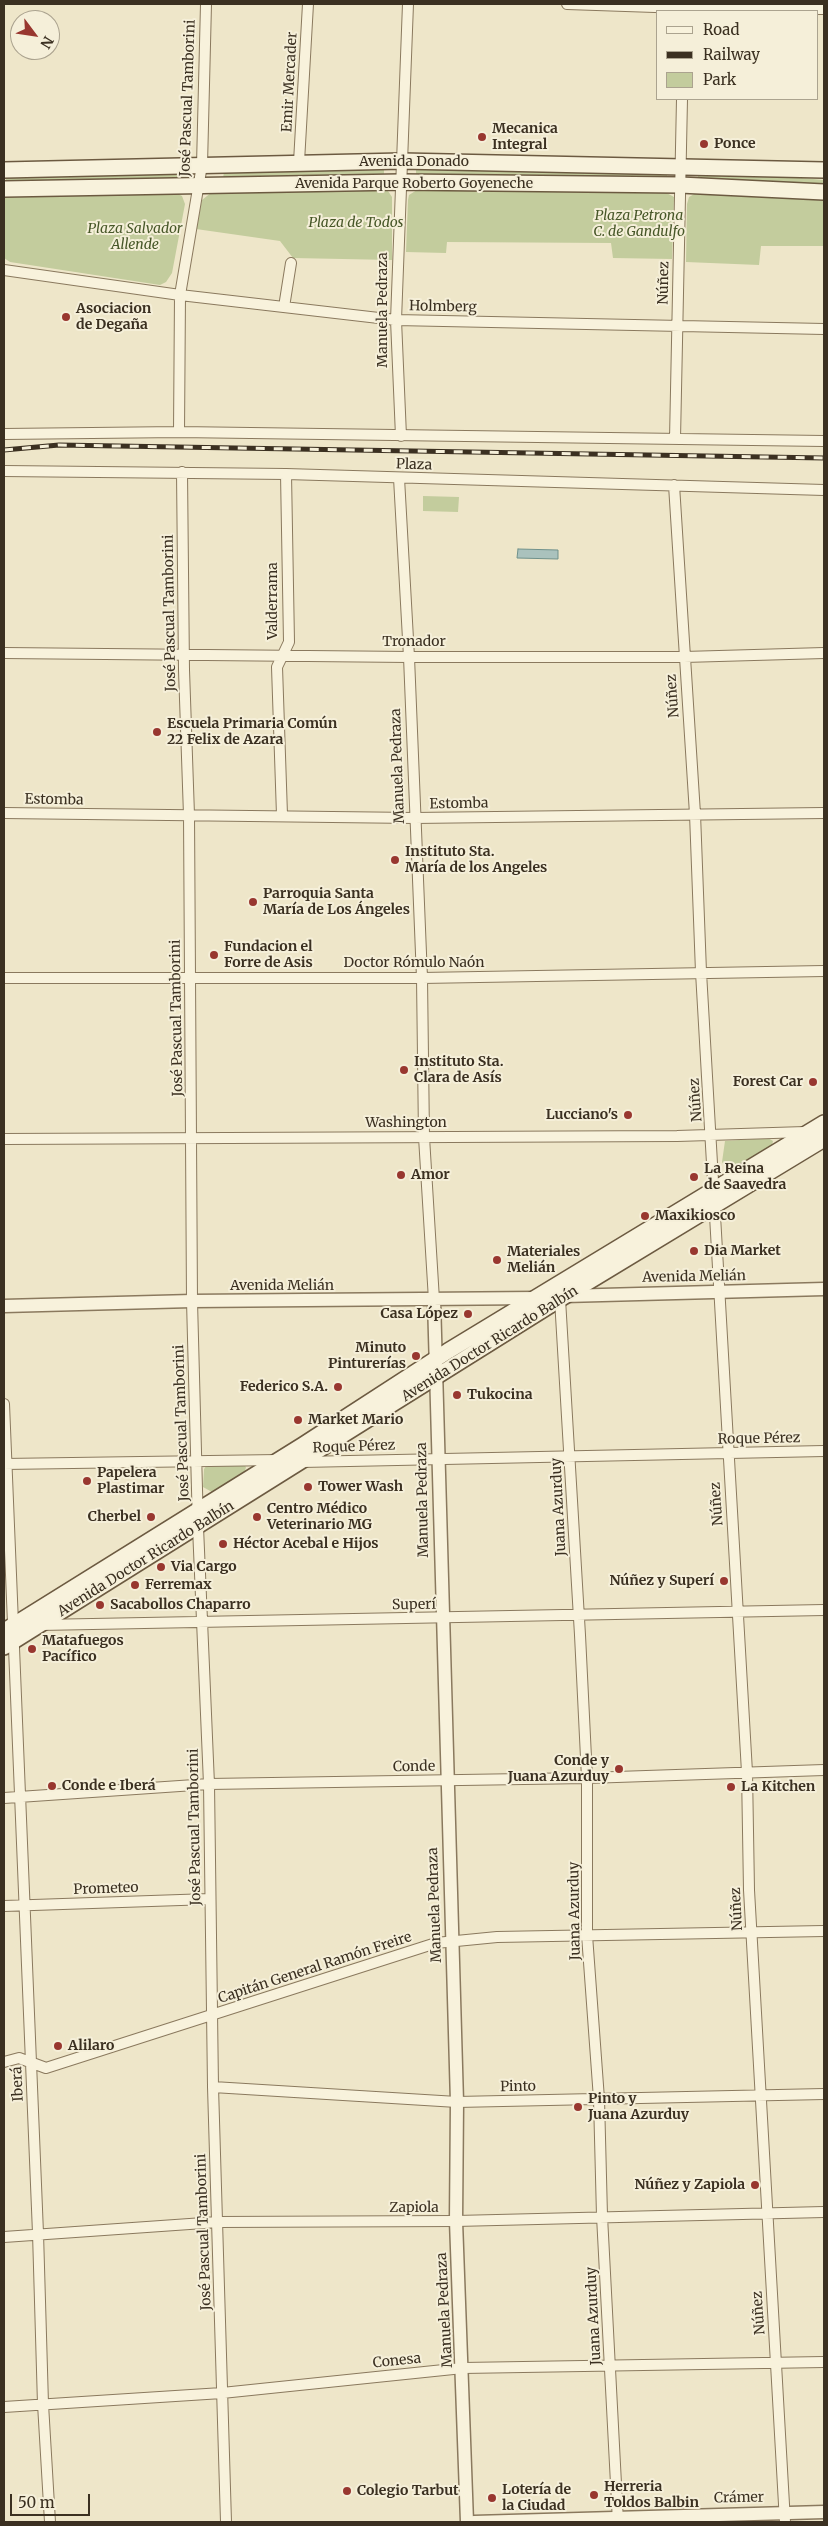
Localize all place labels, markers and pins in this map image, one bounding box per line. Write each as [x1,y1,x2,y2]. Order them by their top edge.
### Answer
place label: Mecanica Integral [492,121,558,154]
marker: Mecanica Integral [476,131,488,143]
place label: Ponce [714,136,756,152]
marker: Ponce [698,138,710,150]
place label: Asociacion de Degaña [76,301,151,334]
marker: Asociacion de Degaña [60,311,72,323]
place label: Escuela Primaria Común 22 Felix de Azara [167,716,337,749]
marker: Escuela Primaria Común 22 Felix de Azara [151,726,163,738]
place label: Instituto Sta. María de los Angeles [405,844,547,876]
marker: Instituto Sta. María de los Angeles [389,854,401,866]
place label: Parroquia Santa María de Los Ángeles [263,886,410,919]
marker: Parroquia Santa María de Los Ángeles [247,896,259,908]
place label: Fundacion el Forre de Asis [224,939,313,972]
marker: Fundacion el Forre de Asis [208,949,220,961]
place label: Instituto Sta. Clara de Asís [414,1054,503,1086]
marker: Instituto Sta. Clara de Asís [398,1064,410,1076]
place label: Forest Car [733,1074,803,1090]
marker: Forest Car [807,1076,819,1088]
place label: Lucciano's [546,1107,618,1123]
marker: Lucciano's [622,1109,634,1121]
place label: La Reina de Saavedra [704,1161,786,1194]
place label: Amor [411,1167,450,1183]
marker: Amor [395,1169,407,1181]
marker: La Reina de Saavedra [688,1171,700,1183]
place label: Maxikiosco [655,1208,735,1224]
marker: Maxikiosco [639,1210,651,1222]
place label: Dia Market [704,1243,781,1259]
place label: Materiales Melián [507,1244,580,1276]
marker: Dia Market [688,1245,700,1257]
marker: Materiales Melián [491,1254,503,1266]
place label: Casa López [381,1306,458,1322]
marker: Casa López [462,1308,474,1320]
place label: Minuto Pinturerías [328,1340,406,1372]
marker: Minuto Pinturerías [410,1350,422,1362]
place label: Federico S.A. [240,1379,328,1395]
marker: Federico S.A. [332,1381,344,1393]
place label: Tukocina [467,1387,533,1403]
marker: Tukocina [451,1389,463,1401]
place label: Market Mario [308,1412,403,1428]
marker: Market Mario [292,1414,304,1426]
place label: Papelera Plastimar [97,1465,165,1498]
marker: Papelera Plastimar [81,1475,93,1487]
place label: Tower Wash [318,1479,403,1495]
marker: Tower Wash [302,1481,314,1493]
place label: Centro Médico Veterinario MG [267,1501,372,1534]
place label: Cherbel [88,1509,141,1525]
marker: Cherbel [145,1511,157,1523]
marker: Centro Médico Veterinario MG [251,1511,263,1523]
place label: Héctor Acebal e Hijos [233,1536,378,1552]
marker: Héctor Acebal e Hijos [217,1538,229,1550]
place label: Via Cargo [171,1559,237,1575]
marker: Via Cargo [155,1561,167,1573]
place label: Núñez y Superí [609,1573,714,1589]
marker: Núñez y Superí [718,1575,730,1587]
place label: Ferremax [145,1577,212,1593]
marker: Ferremax [129,1579,141,1591]
place label: Sacabollos Chaparro [110,1597,251,1613]
marker: Sacabollos Chaparro [94,1599,106,1611]
place label: Matafuegos Pacífico [42,1633,124,1665]
marker: Matafuegos Pacífico [26,1643,38,1655]
place label: Conde y Juana Azurduy [508,1753,609,1785]
marker: Conde y Juana Azurduy [613,1763,625,1775]
place label: Conde e Iberá [62,1778,156,1794]
place label: La Kitchen [741,1779,815,1795]
marker: Conde e Iberá [46,1780,58,1792]
marker: La Kitchen [725,1781,737,1793]
place label: Alilaro [68,2038,114,2054]
marker: Alilaro [52,2040,64,2052]
place label: Pinto y Juana Azurduy [588,2091,689,2124]
marker: Pinto y Juana Azurduy [572,2101,584,2113]
place label: Núñez y Zapiola [634,2177,745,2193]
marker: Núñez y Zapiola [749,2179,761,2191]
place label: Herreria Toldos Balbin [604,2479,699,2512]
place label: Lotería de la Ciudad [502,2482,571,2514]
place label: Colegio Tarbut [357,2483,459,2499]
marker: Colegio Tarbut [341,2485,353,2497]
marker: Herreria Toldos Balbin [588,2489,600,2501]
marker: Lotería de la Ciudad [486,2492,498,2504]

